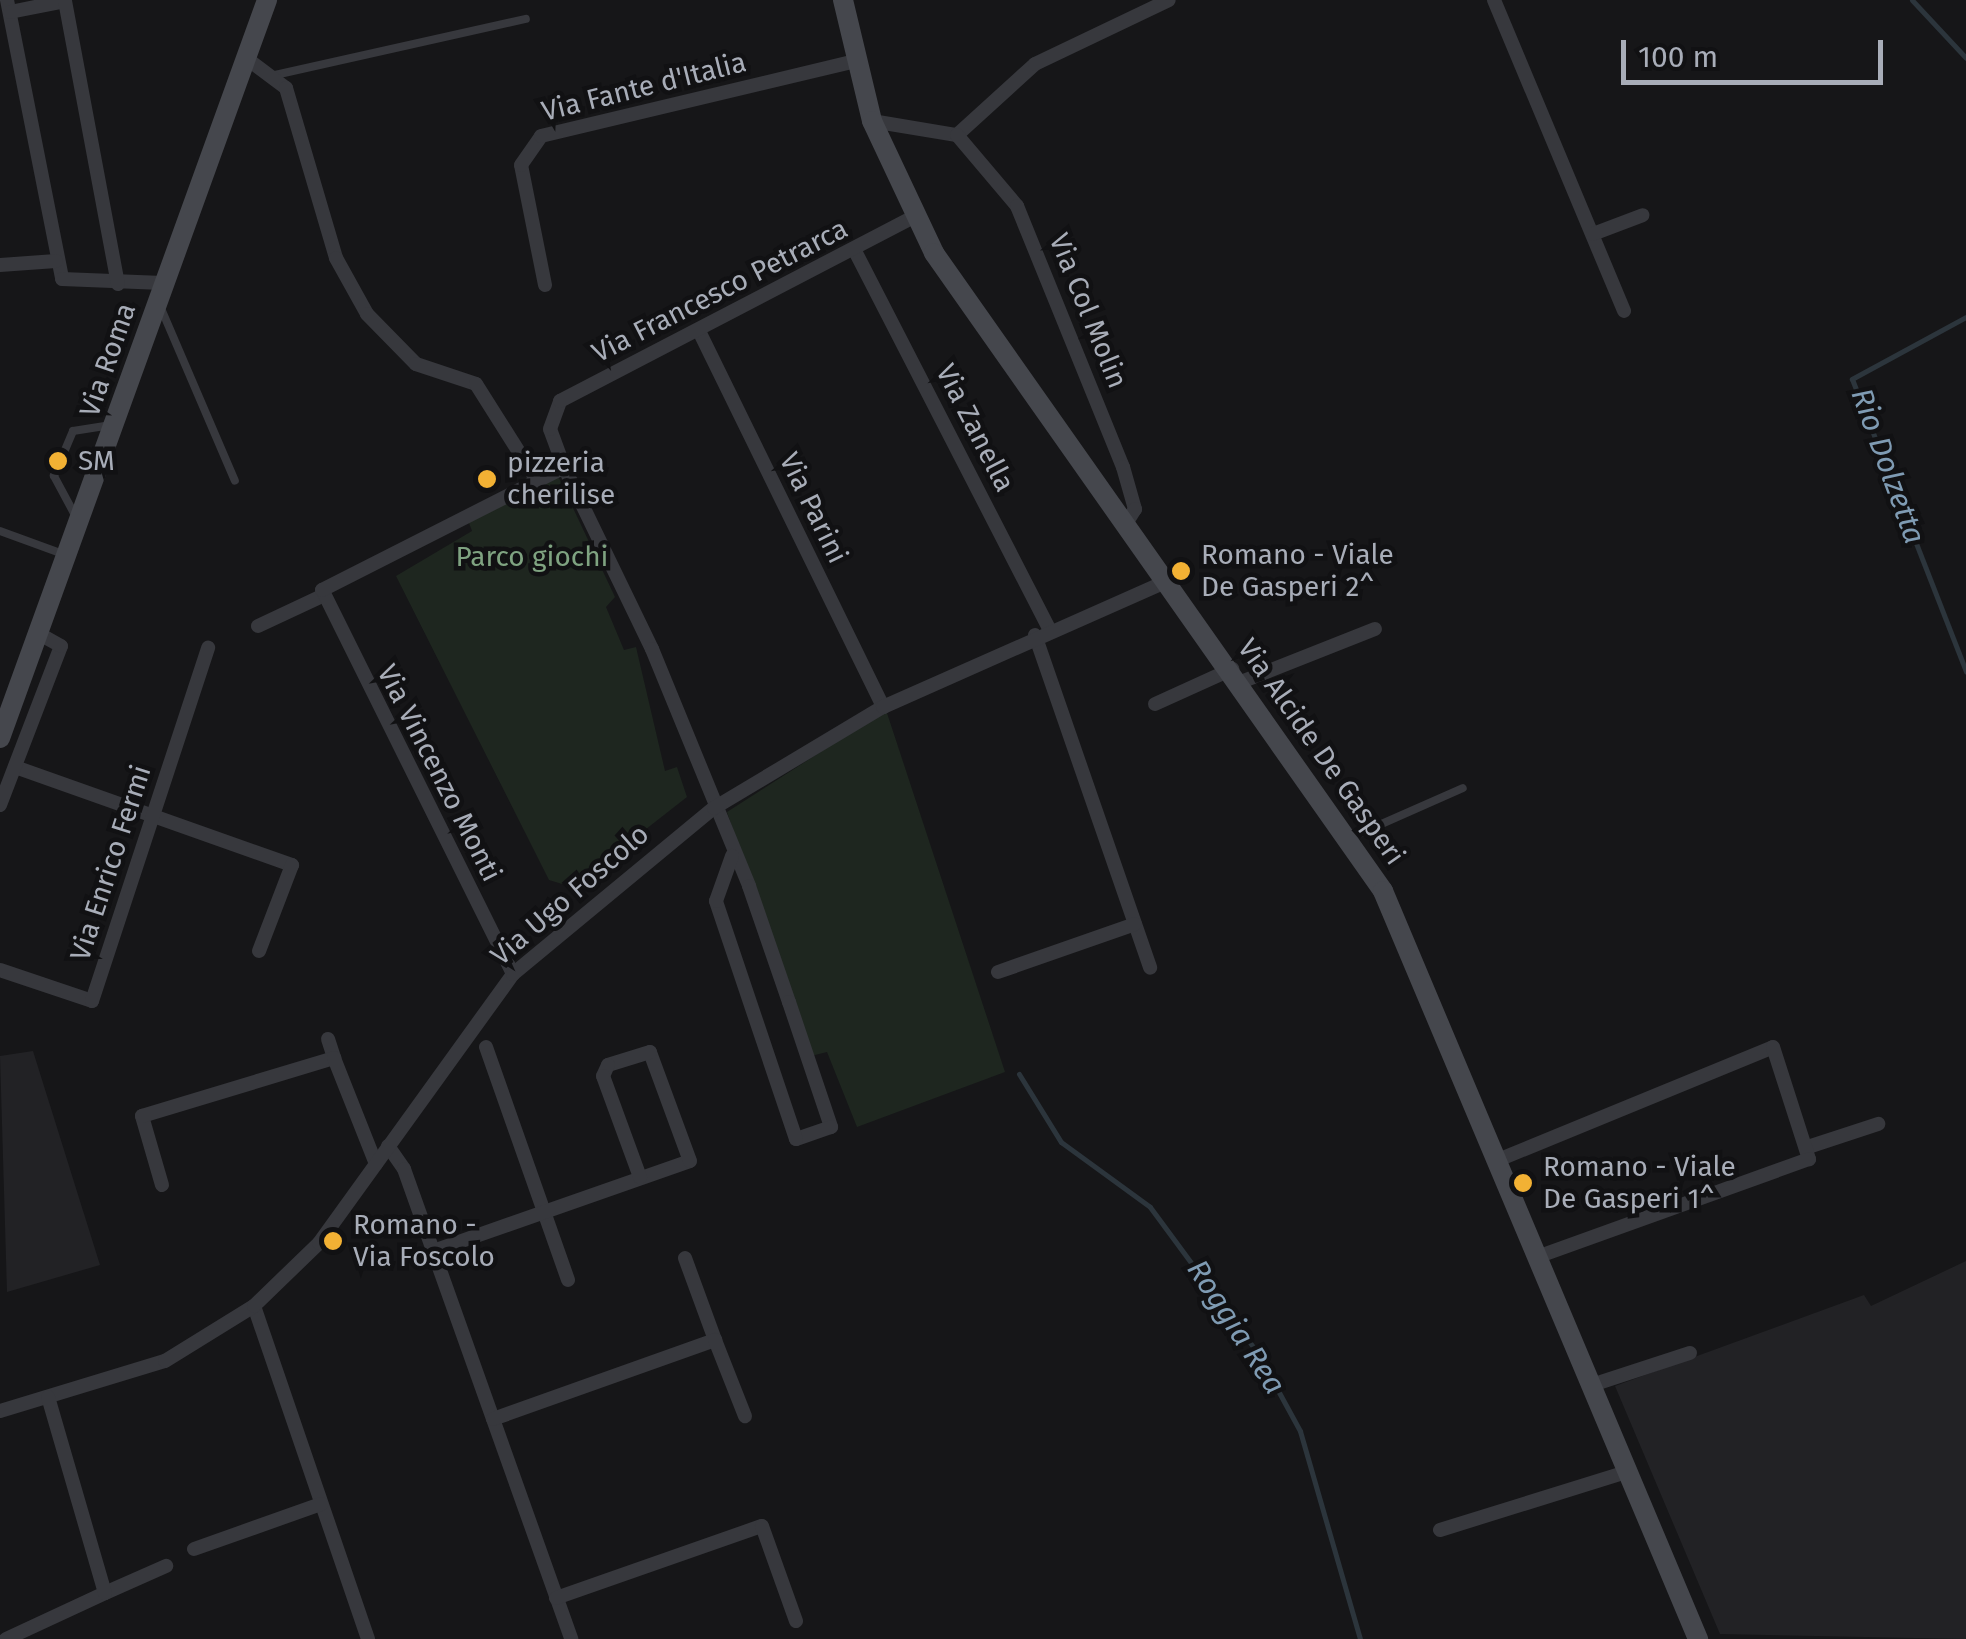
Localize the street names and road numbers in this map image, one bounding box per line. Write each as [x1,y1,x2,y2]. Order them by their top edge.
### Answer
street label: Via Fante d'Italia [538,45,750,129]
street label: Via Francesco Petrarca [587,212,853,370]
street label: Via Col Molin [1042,229,1134,393]
street label: Via Roma [73,299,143,421]
street label: Via Zanella [929,359,1021,497]
street label: Via Parini [772,447,854,569]
street label: Via Alcide De Gasperi [1230,633,1412,871]
street label: Via Vincenzo Monti [370,659,508,887]
street label: Via Enrico Fermi [64,761,158,965]
street label: Via Ugo Foscolo [484,817,656,973]

